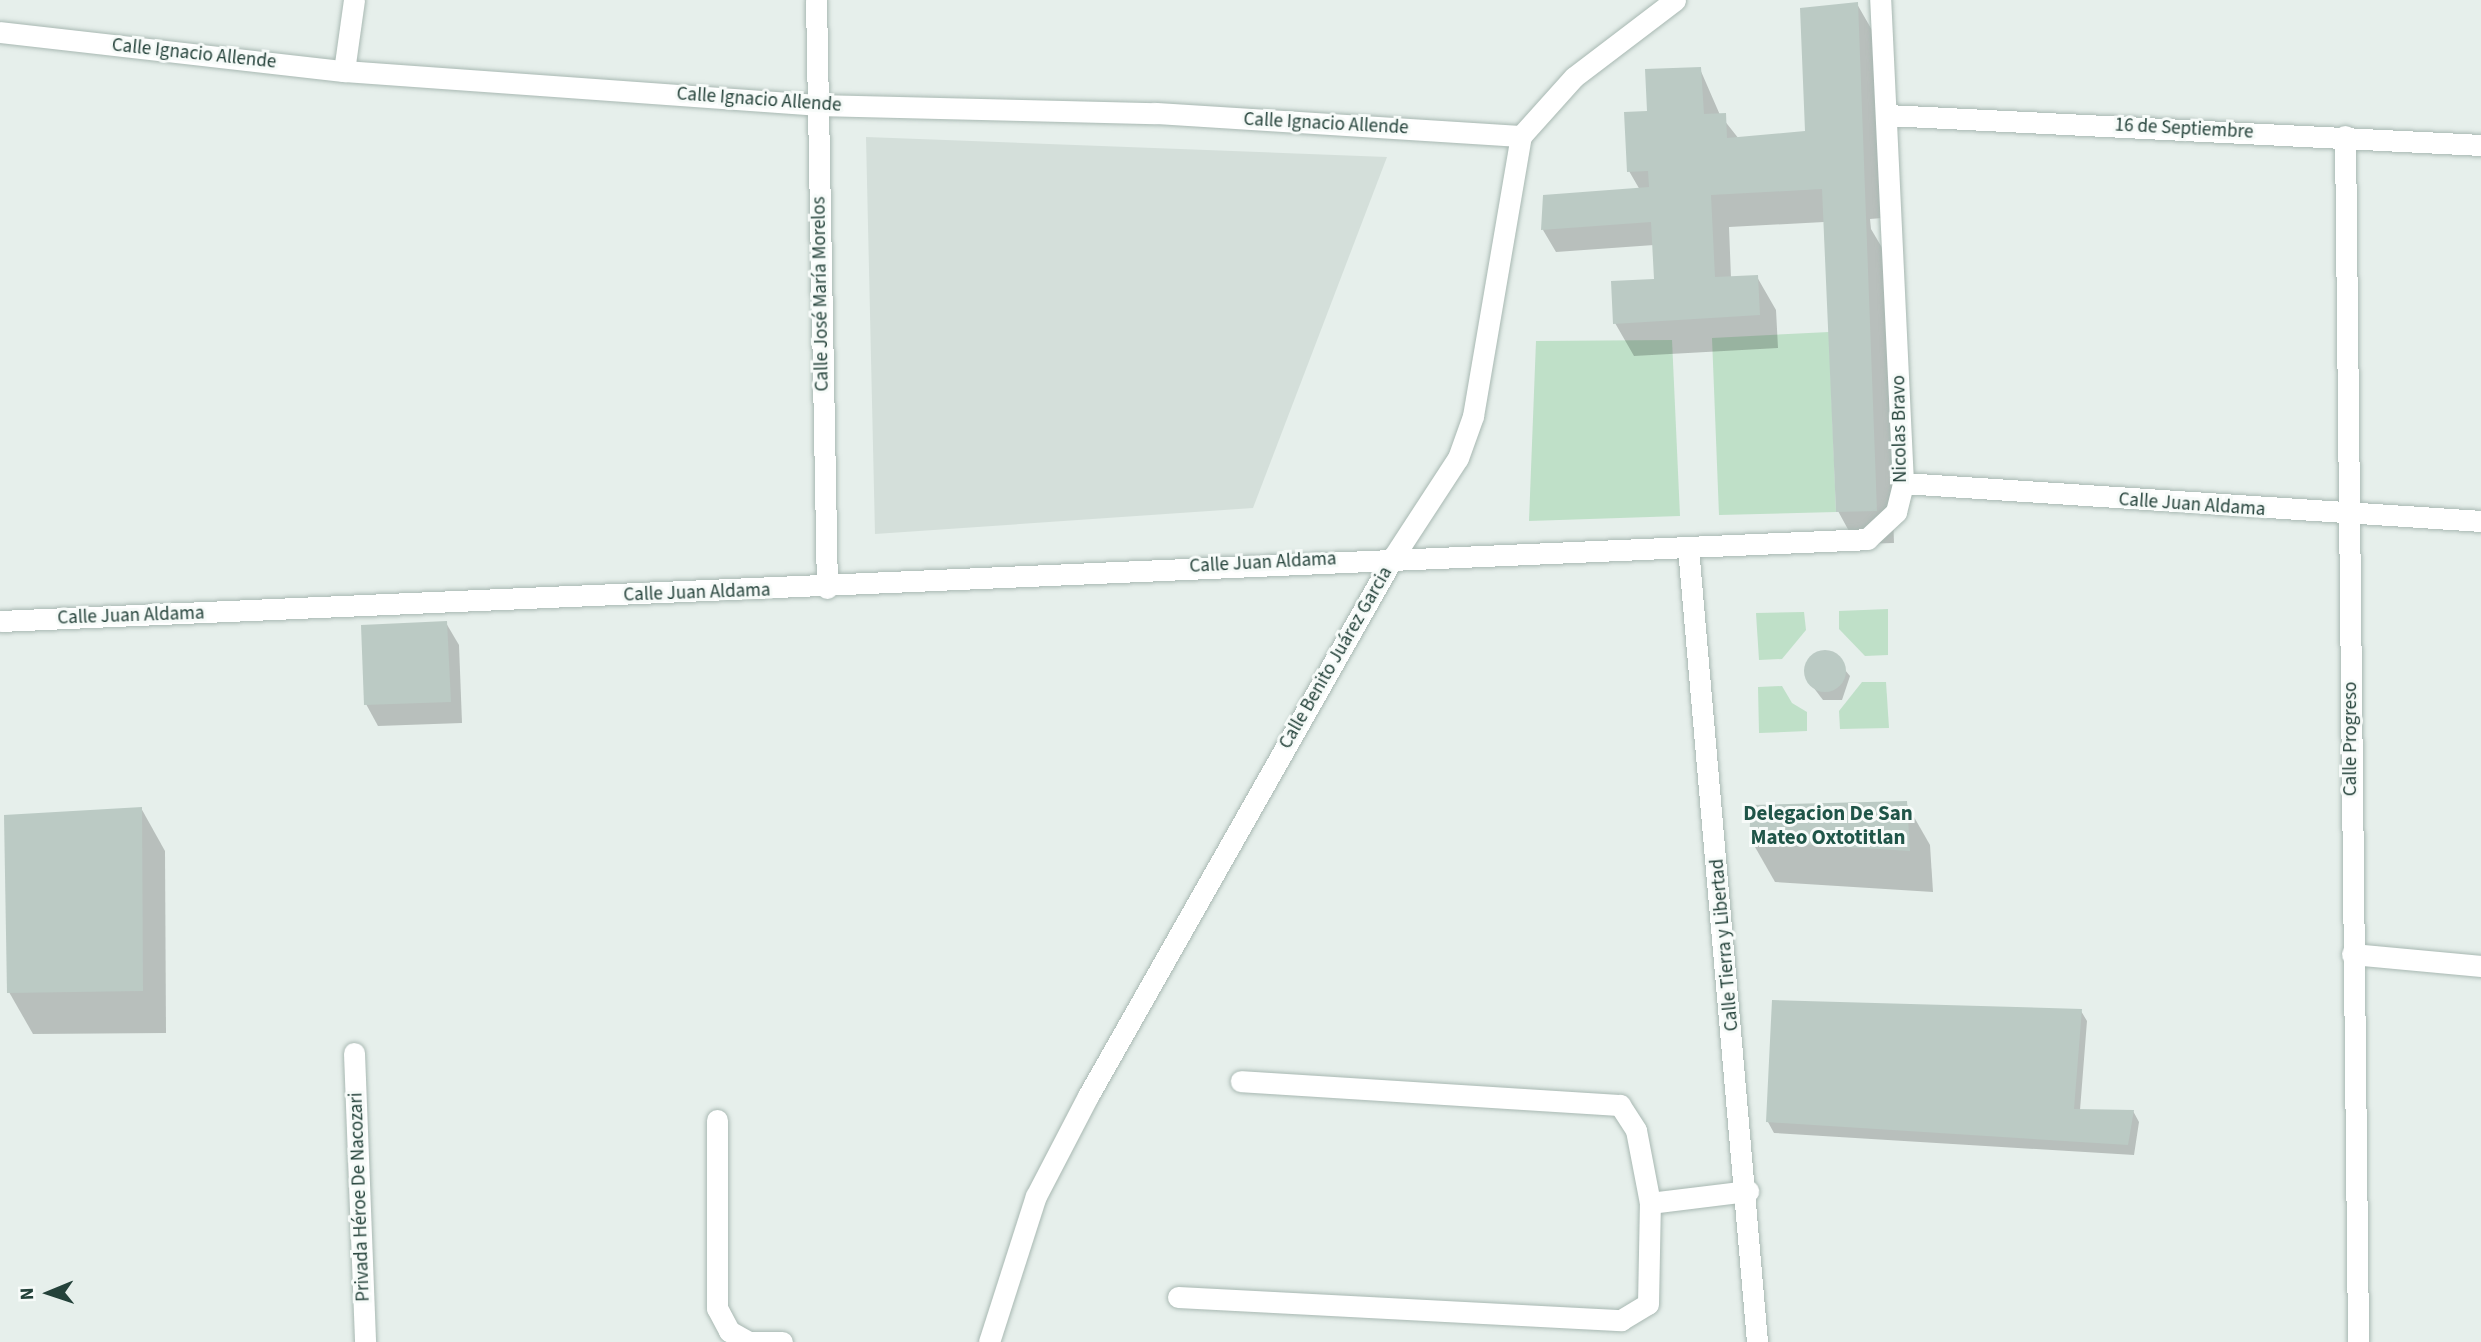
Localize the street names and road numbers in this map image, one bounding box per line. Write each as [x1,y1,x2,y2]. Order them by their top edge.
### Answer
street label: Calle Ignacio Allende [111,34,277,74]
street label: Calle Ignacio Allende [676,83,842,117]
street label: Calle Ignacio Allende [1243,108,1409,140]
street label: 16 de Septiembre [2114,114,2254,144]
street label: Calle José María Morelos [808,196,834,392]
street label: Nicolas Bravo [1888,375,1912,483]
street label: Calle Juan Aldama [2118,488,2266,522]
street label: Calle Juan Aldama [1189,548,1337,578]
street label: Calle Benito Juárez Garcia [1274,563,1398,753]
street label: Calle Juan Aldama [623,579,771,607]
street label: Calle Juan Aldama [57,602,205,630]
street label: Calle Progreso [2340,682,2362,796]
street label: Calle Tierra y Libertad [1706,858,1744,1032]
street label: Privada Héroe De Nacozari [345,1092,375,1302]

